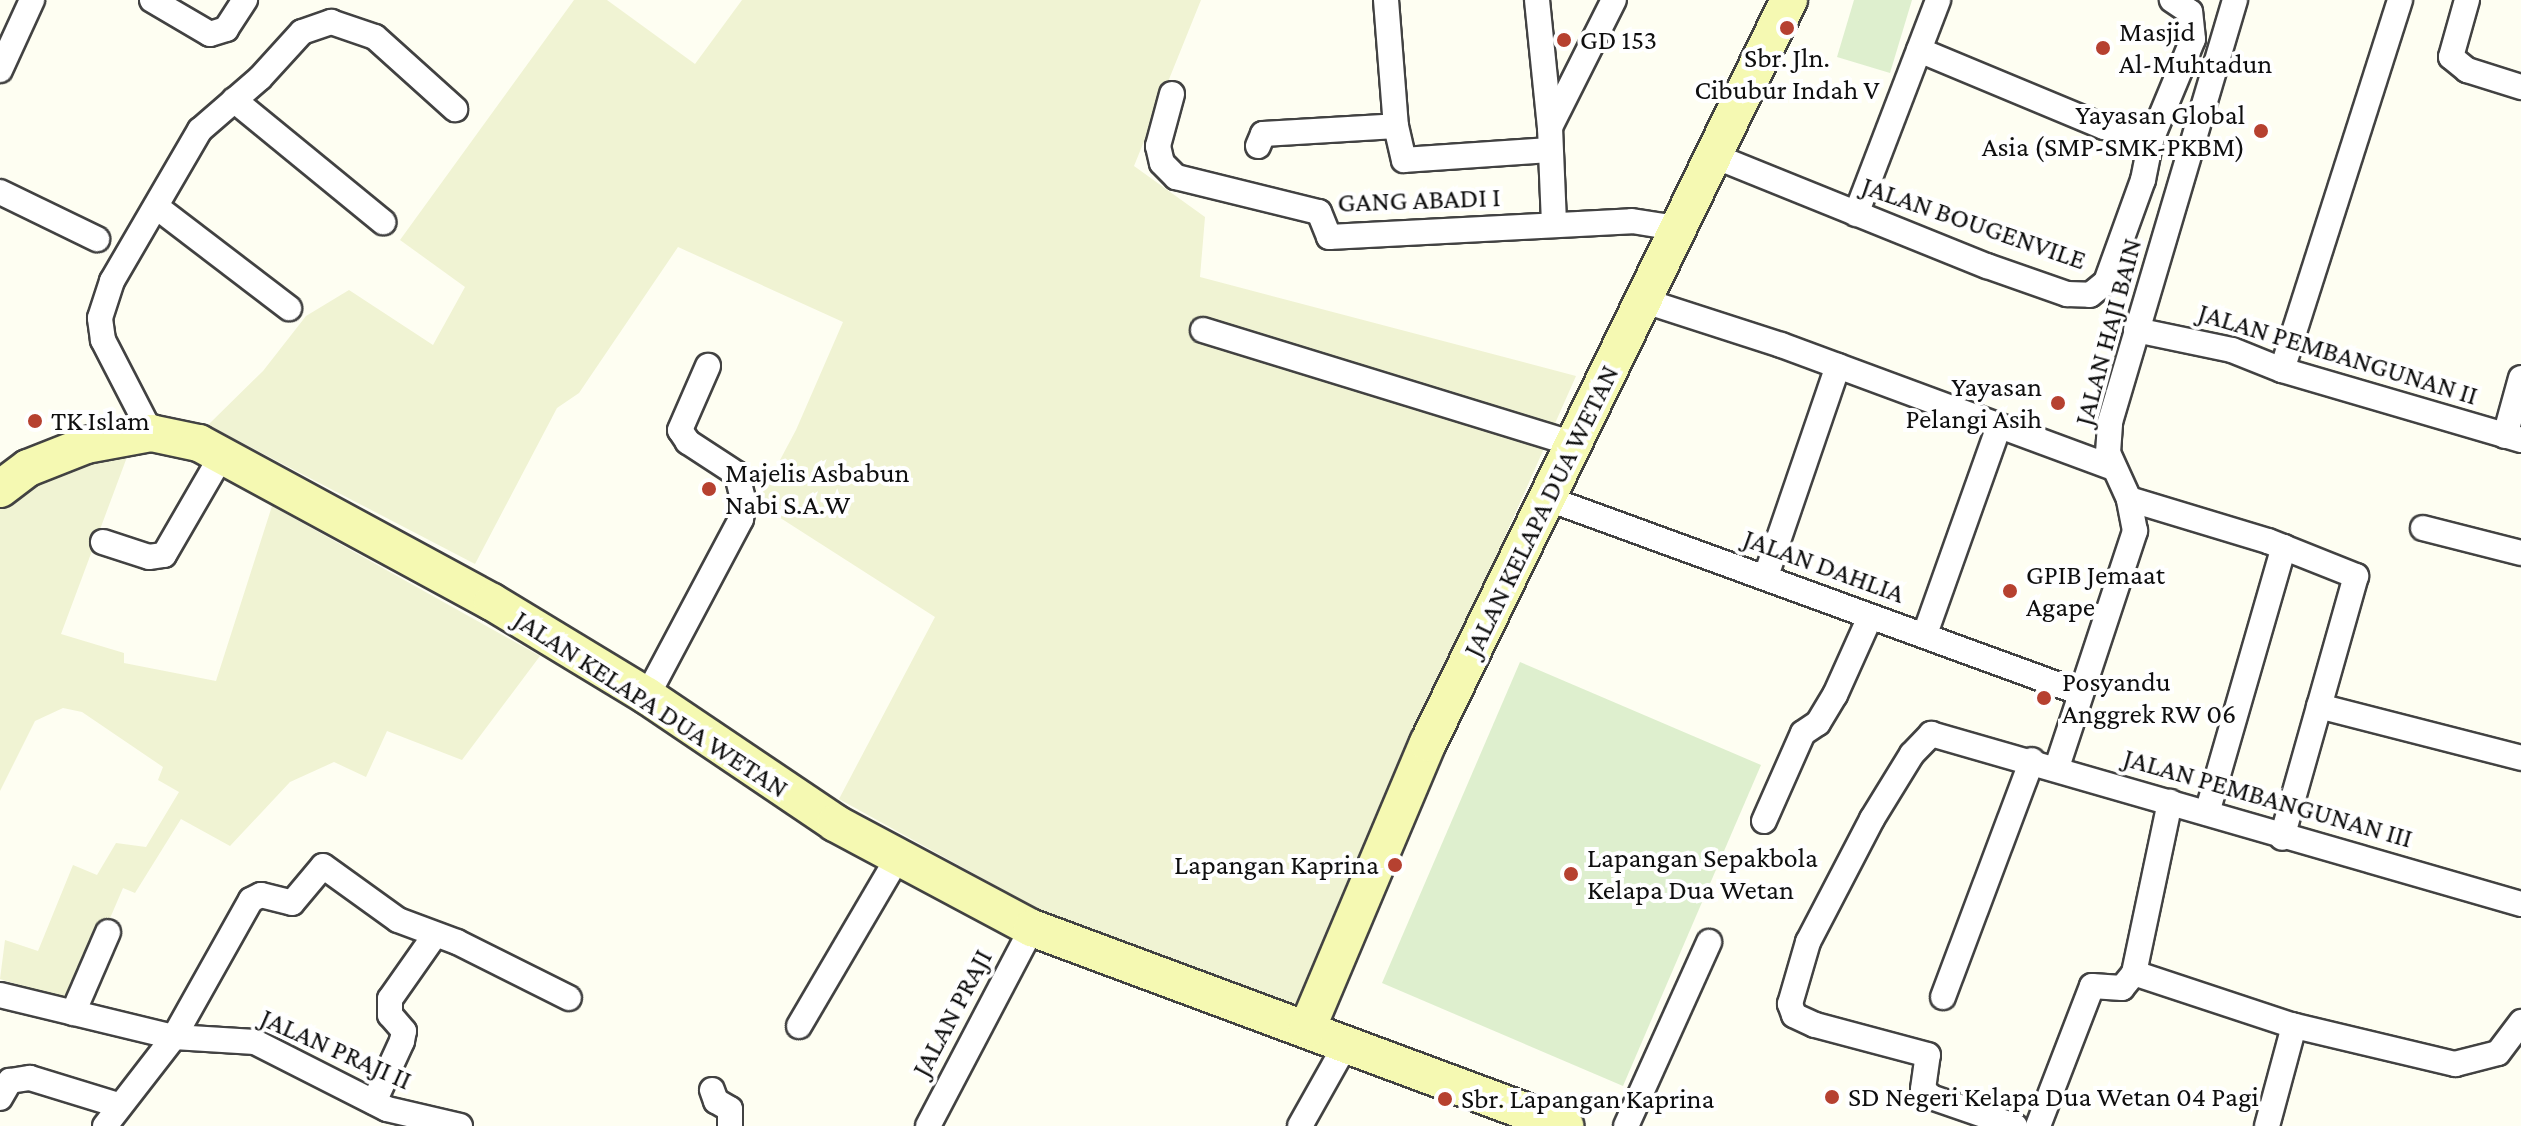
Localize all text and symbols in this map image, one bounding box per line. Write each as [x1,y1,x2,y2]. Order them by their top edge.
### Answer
place label: Masjid Al-Muhtadun [2119,15,2272,81]
marker: Sbr. Jln. Cibubur Indah V [1778,19,1796,37]
place label: GD 153 [1580,23,1657,57]
marker: GD 153 [1555,31,1573,49]
marker: Masjid Al-Muhtadun [2094,39,2112,57]
place label: Sbr. Jln. Cibubur Indah V [1694,41,1880,107]
place label: Yayasan Global Asia (SMP-SMK-PKBM) [1982,98,2245,164]
marker: Yayasan Global Asia (SMP-SMK-PKBM) [2252,122,2270,140]
street label: JALAN BOUGENVILE [1857,169,2091,277]
street label: GANG ABADI I [1337,180,1501,220]
street label: JALAN HAJI BAIN [2067,235,2149,429]
street label: JALAN PEMBANGUNAN II [2194,295,2482,413]
street label: JALAN KELAPA DUA WETAN [1456,360,1626,662]
place label: Yayasan Pelangi Asih [1905,370,2042,436]
marker: Yayasan Pelangi Asih [2049,394,2067,412]
place label: TK Islam [51,404,150,438]
marker: TK Islam [26,412,44,430]
place label: Majelis Asbabun Nabi S.A.W [725,456,910,522]
marker: Majelis Asbabun Nabi S.A.W [700,480,718,498]
street label: JALAN DAHLIA [1739,521,1909,611]
place label: GPIB Jemaat Agape [2026,558,2165,624]
marker: GPIB Jemaat Agape [2001,582,2019,600]
street label: JALAN KELAPA DUA WETAN [507,603,795,805]
place label: Posyandu Anggrek RW 06 [2062,665,2236,731]
marker: Posyandu Anggrek RW 06 [2033,687,2055,709]
street label: JALAN PEMBANGUNAN III [2120,741,2416,855]
place label: Lapangan Sepakbola Kelapa Dua Wetan [1587,841,1818,907]
place label: Lapangan Kaprina [1174,848,1379,882]
marker: Lapangan Kaprina [1386,856,1404,874]
marker: Lapangan Sepakbola Kelapa Dua Wetan [1562,865,1580,883]
street label: JALAN PRAJI [904,944,1000,1082]
street label: JALAN PRAJI II [255,1001,417,1097]
place label: SD Negeri Kelapa Dua Wetan 04 Pagi [1848,1080,2259,1114]
place label: Sbr. Lapangan Kaprina [1461,1082,1715,1116]
marker: SD Negeri Kelapa Dua Wetan 04 Pagi [1823,1088,1841,1106]
marker: Sbr. Lapangan Kaprina [1436,1090,1454,1108]

